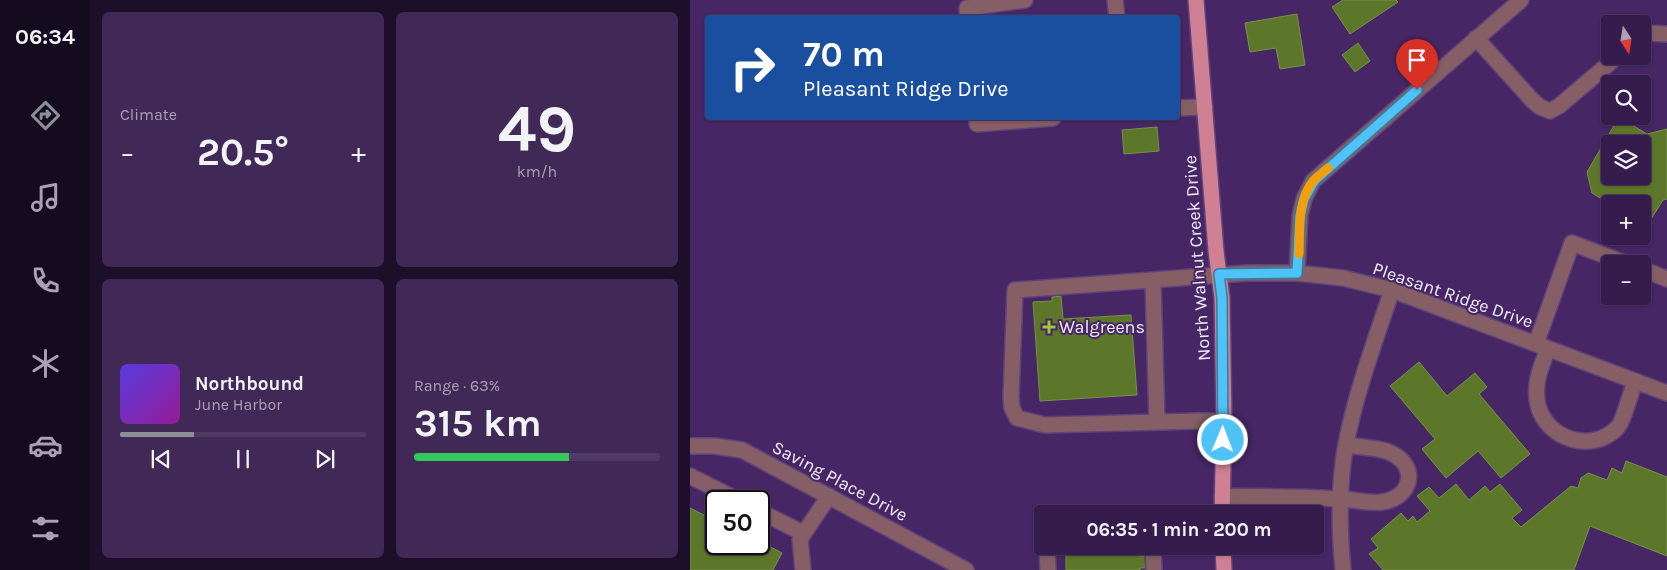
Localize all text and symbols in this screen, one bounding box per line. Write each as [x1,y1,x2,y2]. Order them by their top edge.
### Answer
north arrow [1601,15,1651,65]
map controls [1601,15,1651,305]
text: 06:34 [15,24,75,50]
text: 70 m [803,34,885,75]
icon: right [720,35,785,100]
pin [1396,39,1438,90]
icon: arrive [1403,46,1431,74]
button: search [1601,75,1651,125]
text: Pleasant Ridge Drive [803,76,1009,102]
text: 49 [498,91,576,167]
icon: directions [28,98,63,133]
text: Climate [120,105,177,124]
text: 20.5° [197,130,289,175]
button: layers [1601,135,1651,185]
text: − [120,136,135,169]
text: + [351,136,366,169]
street label: North Walnut Creek Drive [1179,154,1215,362]
text: km/h [517,162,557,181]
icon: music [28,180,63,215]
button: + [1601,195,1651,245]
button: − [1601,255,1651,305]
street label: Pleasant Ridge Drive [1370,257,1536,333]
icon: phone [28,263,63,298]
place label: Walgreens [1059,316,1145,338]
marker: Walgreens [1043,321,1055,333]
icon: climate [28,346,63,381]
text: Northbound [195,373,304,395]
text: Range · 63% [414,376,500,395]
text: June Harbor [195,395,282,414]
text: 315 km [414,401,541,446]
position arrow [1196,413,1248,465]
icon: car [28,428,63,463]
street label: Saving Place Drive [768,436,912,526]
icon: previous [147,445,175,473]
icon: pause [229,445,257,473]
icon: next [311,445,339,473]
speed limit sign: 50 [705,490,770,555]
icon: filters [28,511,63,546]
text: 06:35 · 1 min · 200 m [1087,519,1272,541]

